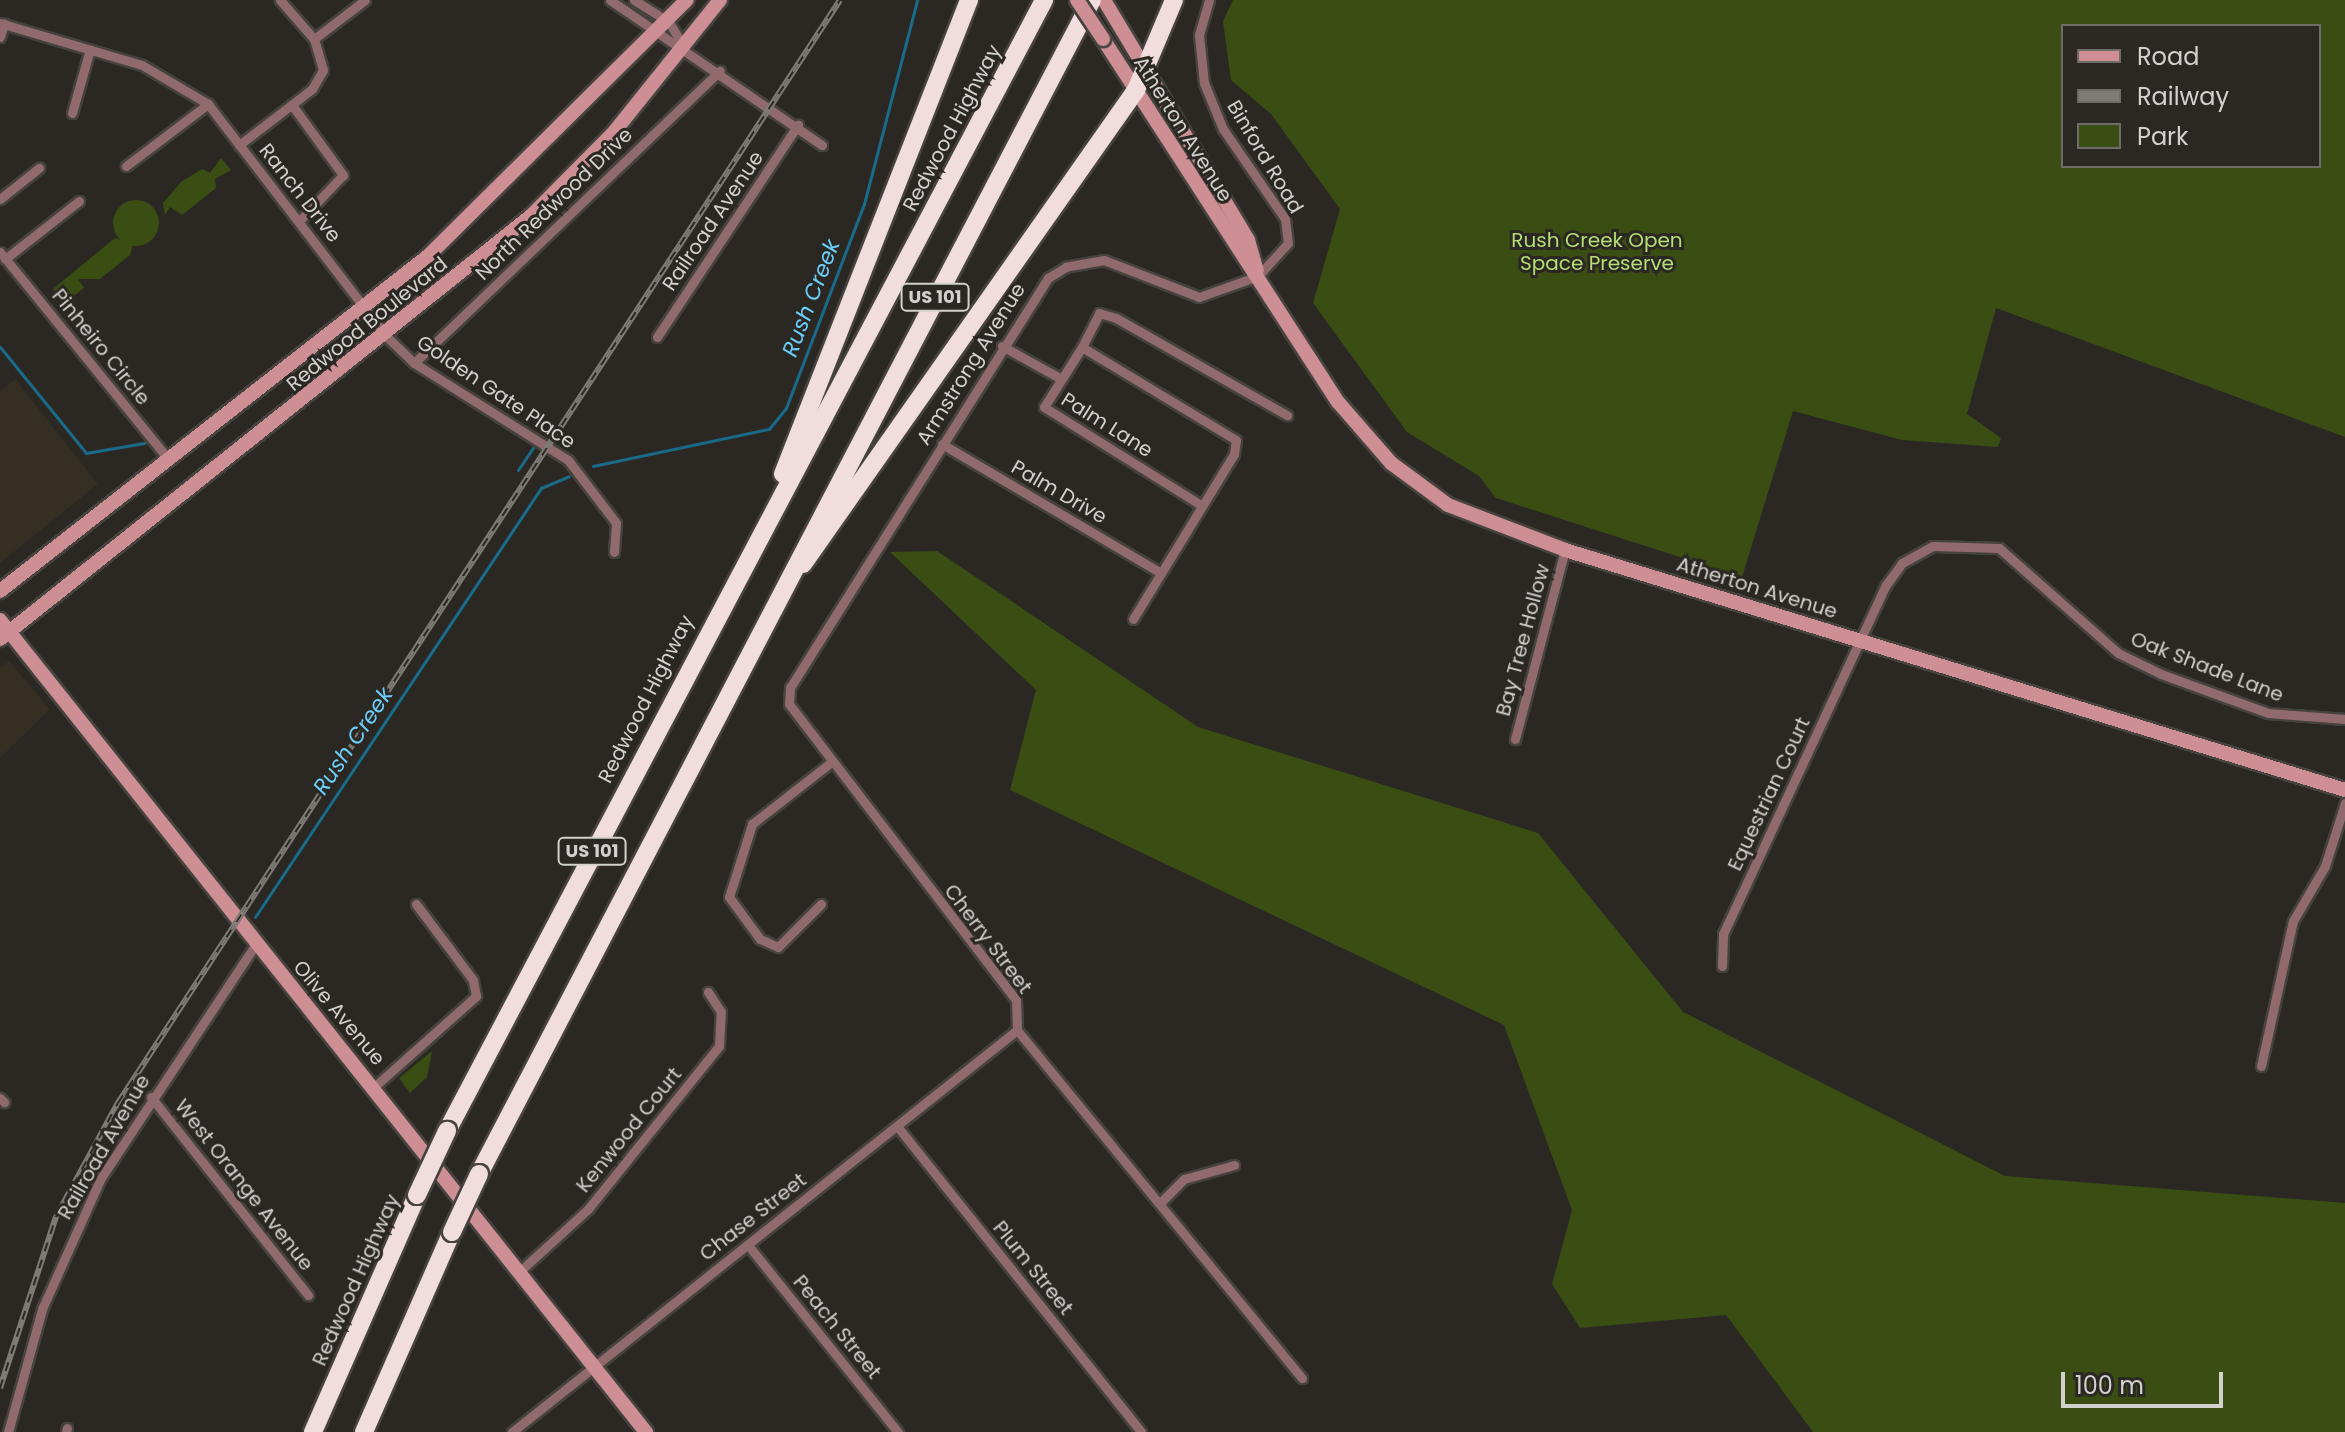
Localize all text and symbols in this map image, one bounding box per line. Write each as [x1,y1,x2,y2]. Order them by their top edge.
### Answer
legend [2061,24,2321,168]
text: Road [2137,40,2199,73]
street label: Redwood Highway [898,41,1006,215]
street label: Atherton Avenue [1129,52,1237,206]
text: Railway [2137,80,2229,113]
street label: Binford Road [1222,96,1308,218]
text: Park [2137,120,2188,153]
street label: North Redwood Drive [471,123,637,285]
street label: Ranch Drive [254,139,346,247]
street label: Railroad Avenue [657,147,769,295]
park label: Rush Creek Open Space Preserve [1511,229,1683,276]
water label: Rush Creek [777,236,845,360]
street label: Redwood Boulevard [282,252,452,396]
street label: Armstrong Avenue [911,279,1031,449]
road number: US 101 [899,283,971,311]
street label: Pinheiro Circle [47,284,155,410]
street label: Golden Gate Place [412,330,580,454]
street label: Palm Lane [1057,387,1157,463]
street label: Palm Drive [1007,455,1111,529]
street label: Atherton Avenue [1674,552,1840,624]
street label: Bay Tree Hollow [1491,561,1555,719]
street label: Redwood Highway [593,611,699,787]
street label: Oak Shade Lane [2127,627,2287,707]
water label: Rush Creek [308,682,398,800]
street label: Equestrian Court [1723,713,1815,875]
road number: US 101 [556,837,628,865]
street label: Cherry Street [939,880,1037,998]
street label: Olive Avenue [288,956,390,1070]
street label: Kenwood Court [571,1063,687,1197]
street label: Railroad Avenue [53,1070,155,1224]
street label: West Orange Avenue [170,1095,318,1275]
street label: Chase Street [695,1168,811,1266]
street label: Redwood Highway [307,1191,405,1369]
street label: Plum Street [988,1216,1078,1320]
street label: Peach Street [788,1270,886,1384]
scale bar [2065,1356,2227,1406]
text: 100 m [2075,1369,2144,1402]

